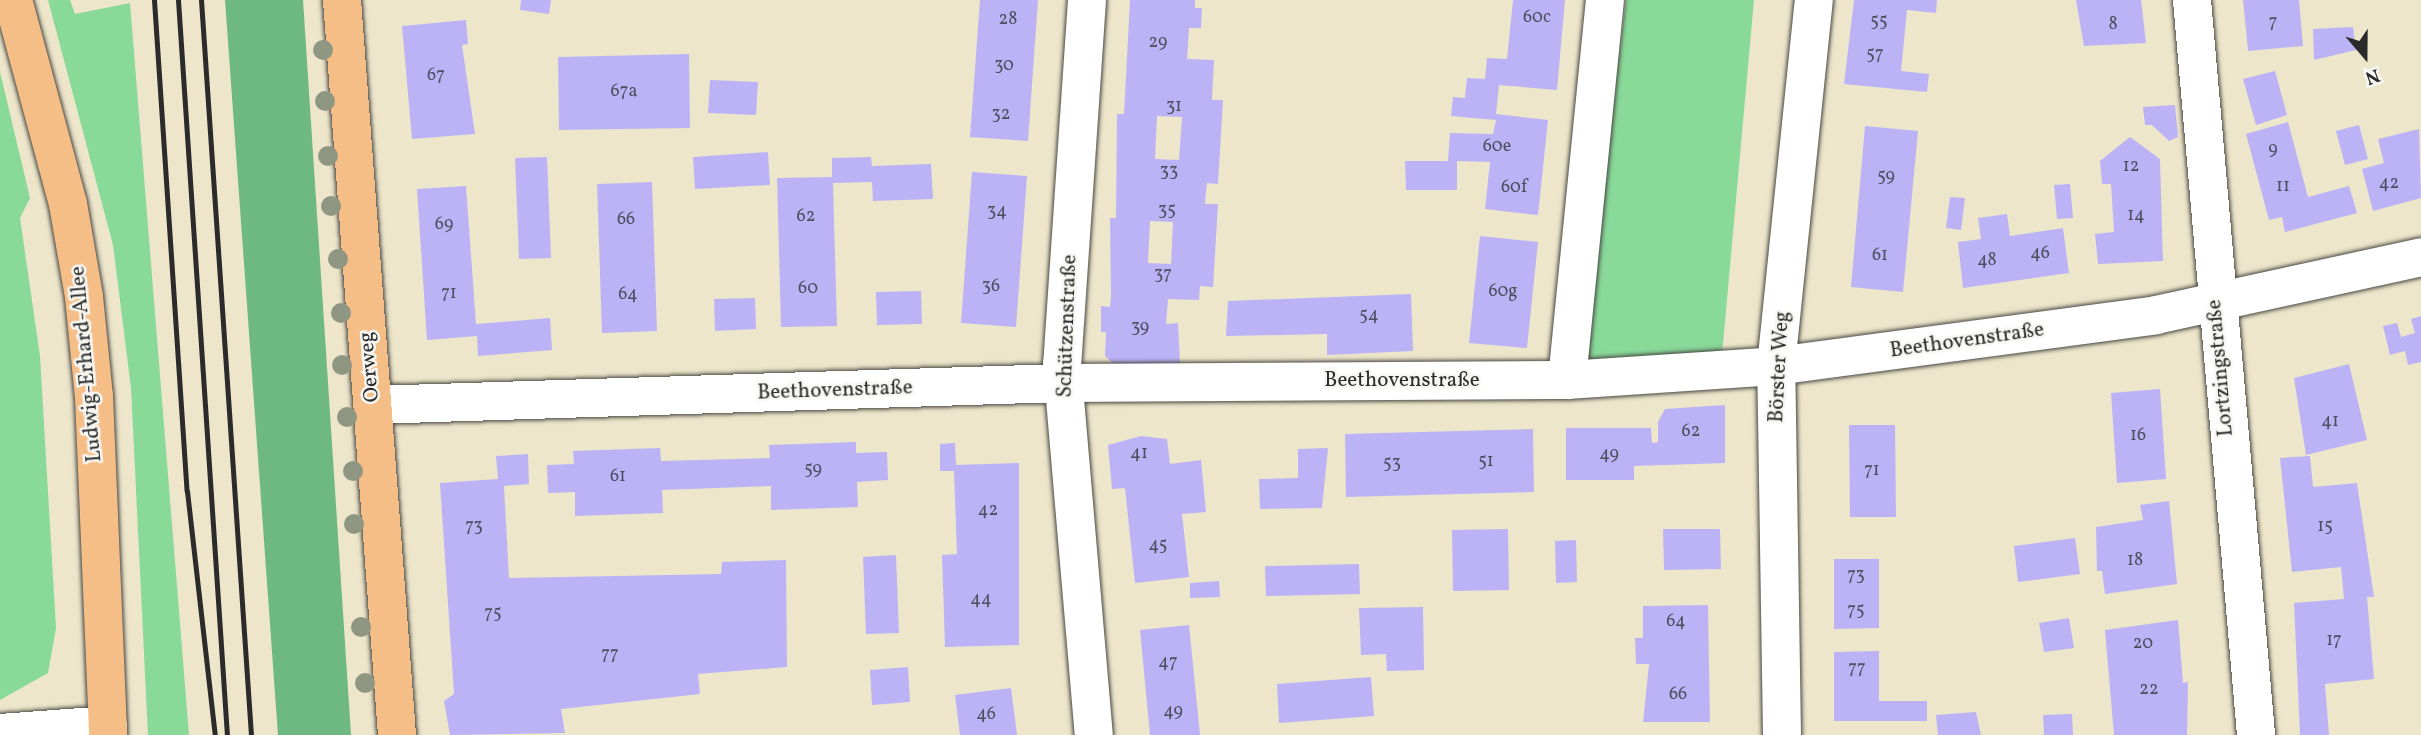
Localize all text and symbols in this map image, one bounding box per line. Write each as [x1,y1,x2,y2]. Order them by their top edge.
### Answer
house number: 60c [1523,7,1551,29]
house number: 28 [999,9,1017,31]
house number: 55 [1870,11,1888,33]
house number: 7 [2269,12,2277,34]
house number: 8 [2108,14,2118,36]
north arrow [2330,21,2400,91]
house number: 29 [1149,32,1167,54]
house number: 57 [1866,44,1884,66]
house number: 30 [994,55,1014,77]
text: N [2361,61,2383,90]
house number: 67 [427,65,445,87]
house number: 67a [611,81,637,103]
house number: 31 [1166,96,1182,118]
house number: 32 [992,104,1010,126]
house number: 60e [1483,136,1511,158]
house number: 9 [2268,139,2278,161]
house number: 12 [2123,156,2139,178]
house number: 33 [1160,161,1178,183]
house number: 59 [1877,166,1895,188]
house number: 42 [2379,173,2399,195]
house number: 11 [2276,176,2290,198]
house number: 60f [1501,177,1527,199]
house number: 35 [1158,200,1176,222]
house number: 34 [987,201,1007,223]
house number: 14 [2127,205,2145,227]
house number: 62 [797,206,815,228]
house number: 66 [617,209,635,231]
house number: 69 [435,214,453,236]
house number: 46 [2030,243,2050,265]
house number: 61 [1872,245,1888,267]
house number: 48 [1977,250,1997,272]
street label: Schützenstraße [1053,254,1083,398]
house number: 37 [1154,264,1172,286]
street label: Ludwig-Erhard-Allee [66,265,108,463]
house number: 36 [982,276,1000,298]
house number: 60 [798,278,818,300]
house number: 60g [1488,281,1518,303]
house number: 71 [441,283,457,305]
house number: 64 [618,284,638,306]
street label: Lortzingstraße [2202,298,2240,438]
house number: 54 [1359,305,1379,327]
street label: Börster Weg [1764,310,1796,424]
house number: 39 [1131,317,1149,339]
street label: Beethovenstraße [1888,318,2046,364]
street label: Oerweg [354,331,386,403]
street label: Beethovenstraße [1324,368,1480,394]
street label: Beethovenstraße [757,376,913,406]
house number: 41 [2321,411,2339,433]
house number: 62 [1682,421,1700,443]
house number: 16 [2130,425,2146,447]
house number: 41 [1130,443,1148,465]
house number: 49 [1599,444,1619,466]
house number: 51 [1478,451,1494,473]
house number: 53 [1383,453,1401,475]
house number: 59 [804,459,822,481]
house number: 71 [1864,460,1880,482]
house number: 61 [610,466,626,488]
house number: 42 [978,500,998,522]
house number: 73 [465,516,483,538]
house number: 15 [2317,516,2333,538]
house number: 45 [1149,535,1167,557]
house number: 18 [2127,550,2143,572]
house number: 73 [1847,565,1865,587]
house number: 44 [970,589,992,611]
house number: 75 [1847,600,1865,622]
house number: 75 [484,603,502,625]
house number: 64 [1666,611,1686,633]
house number: 17 [2326,630,2342,652]
house number: 20 [2133,633,2153,655]
house number: 77 [601,644,619,666]
house number: 47 [1158,652,1178,674]
house number: 77 [1848,658,1866,680]
house number: 22 [2139,679,2159,701]
house number: 66 [1669,684,1687,706]
house number: 49 [1163,701,1183,723]
house number: 46 [976,704,996,726]

